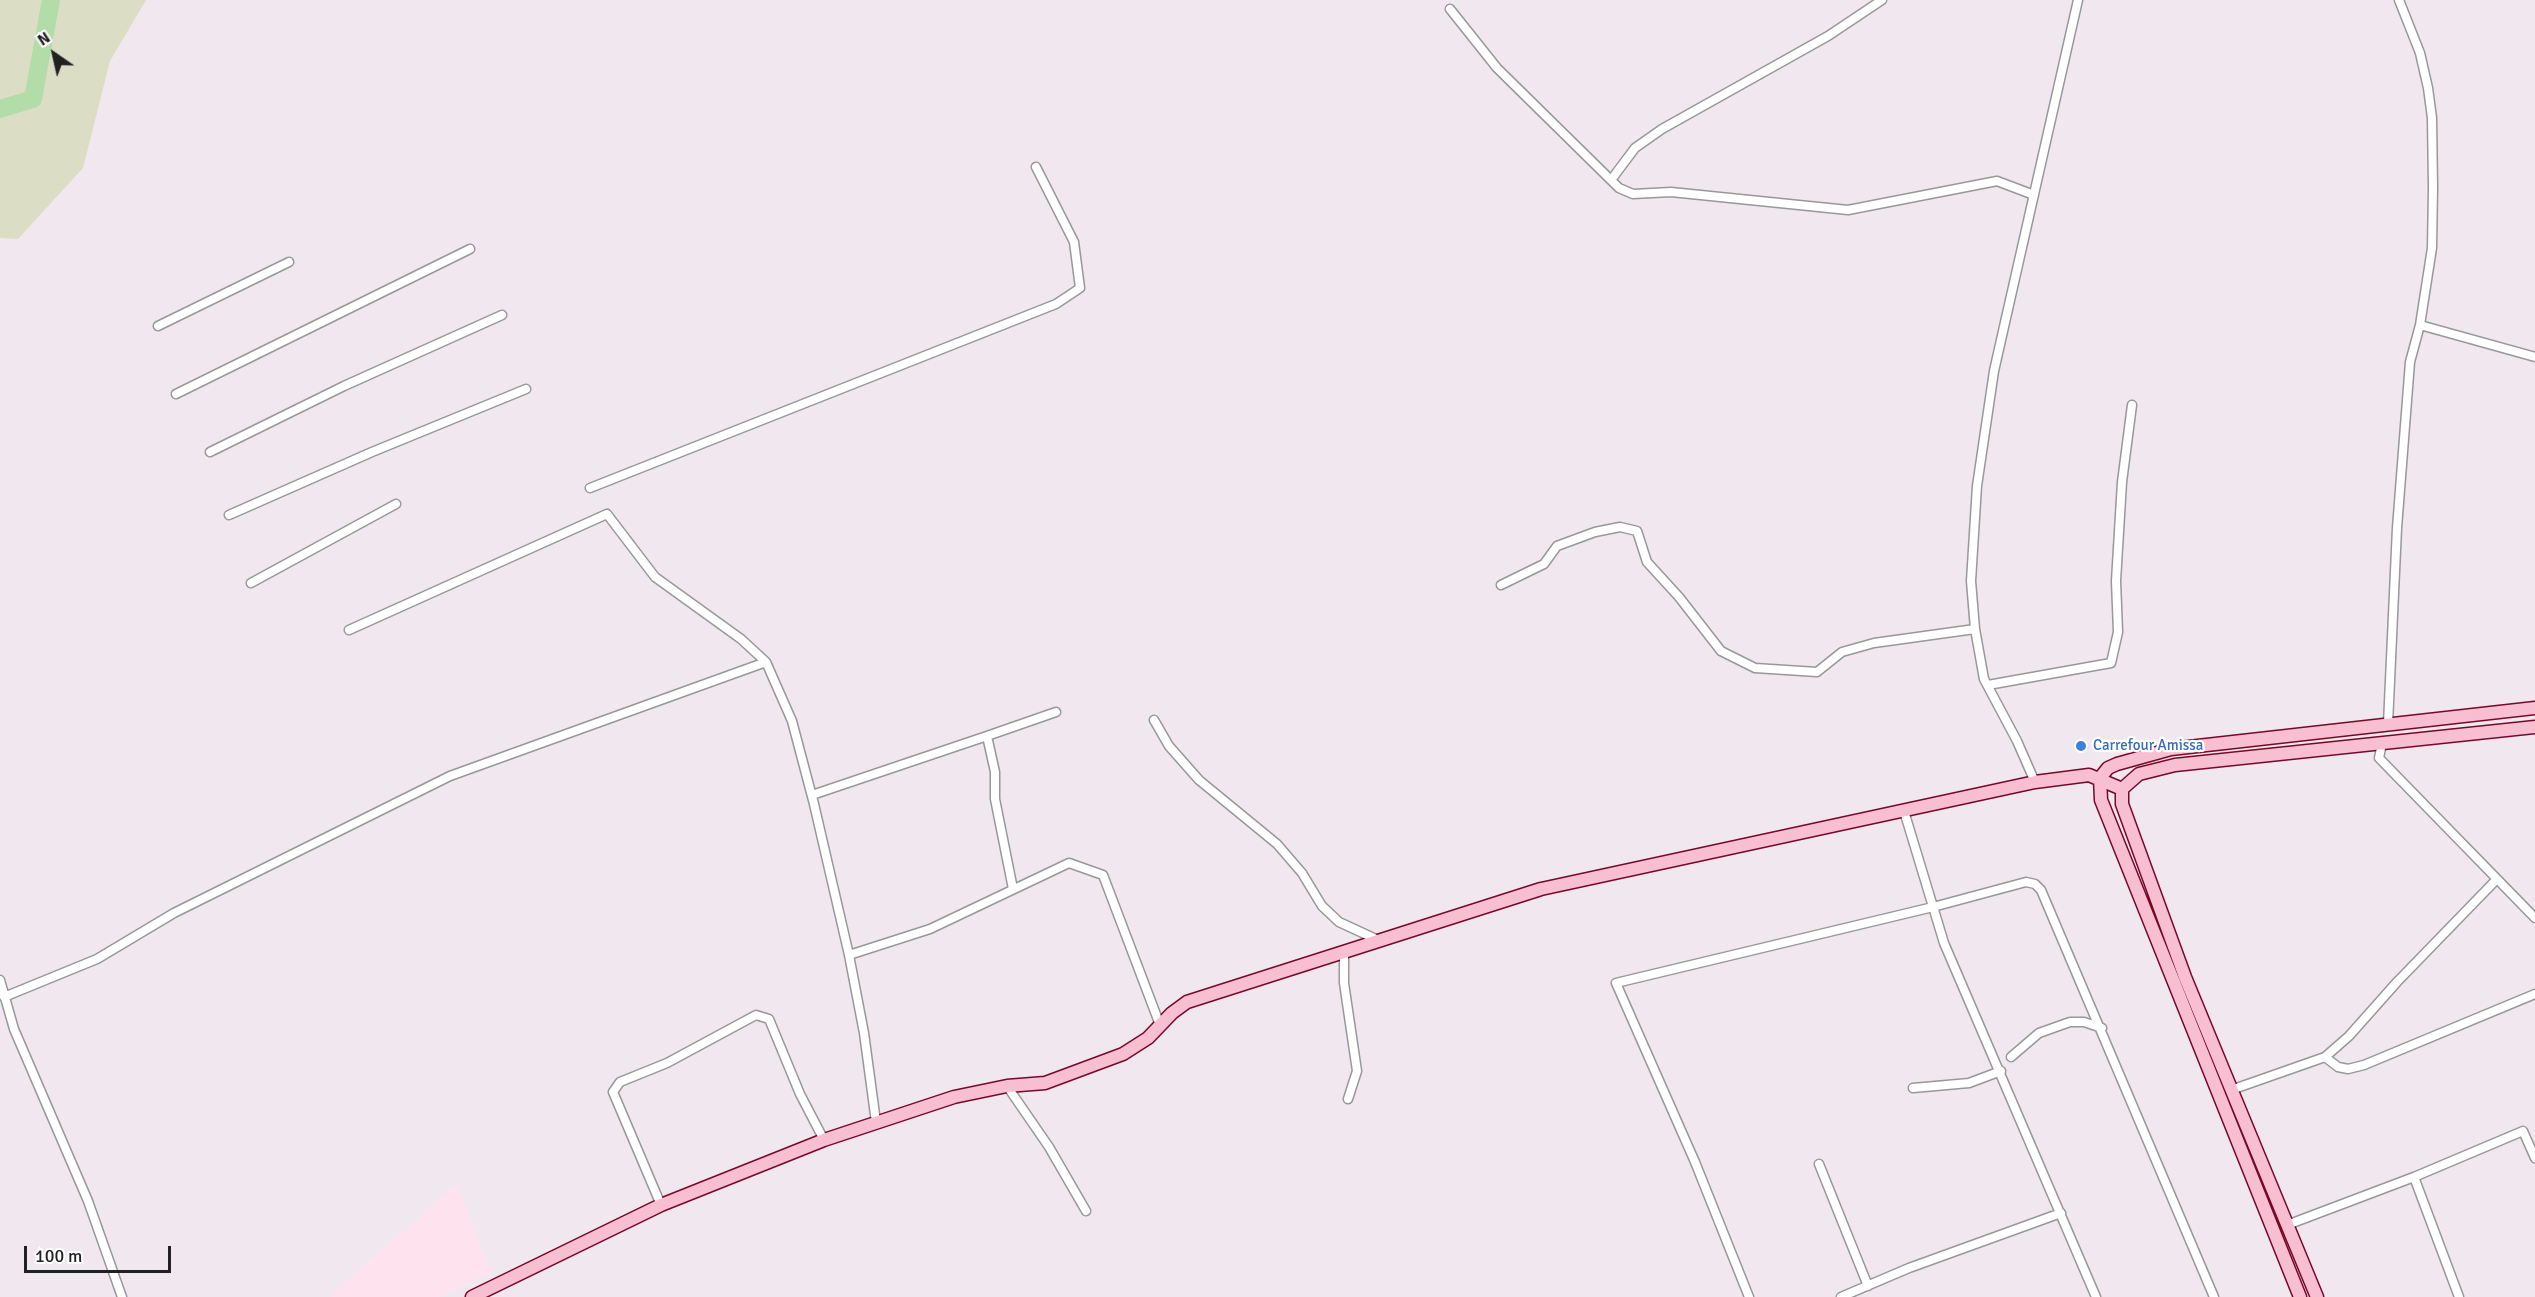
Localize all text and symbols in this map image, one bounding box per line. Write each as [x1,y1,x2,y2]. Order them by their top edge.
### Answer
north arrow [24,24,84,84]
text: N [34,28,54,50]
place label: Carrefour Amissa [2093,737,2203,755]
marker: Carrefour Amissa [2074,739,2088,753]
scale bar [27,1234,174,1272]
text: 100 m [35,1245,82,1267]

